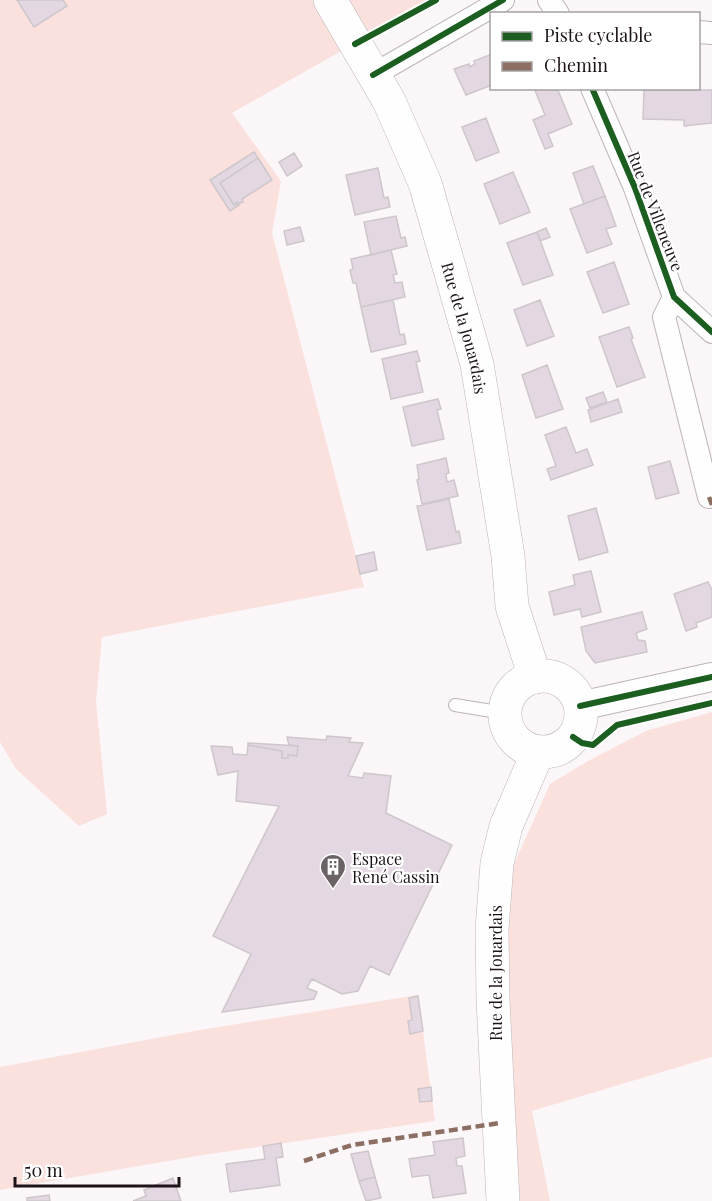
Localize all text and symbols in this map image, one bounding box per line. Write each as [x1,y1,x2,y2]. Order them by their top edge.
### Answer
legend [490,12,700,90]
text: Piste cyclable [544,23,652,47]
text: Chemin [544,53,608,77]
street label: Rue de Villeneuve [623,148,689,274]
street label: Rue de la Jouardais [438,259,492,395]
place label: Espace René Cassin [352,848,440,887]
building icon: Espace René Cassin [318,852,348,890]
street label: Rue de la Jouardais [485,905,506,1041]
scale bar [15,1150,178,1188]
text: 50 m [24,1158,63,1182]

